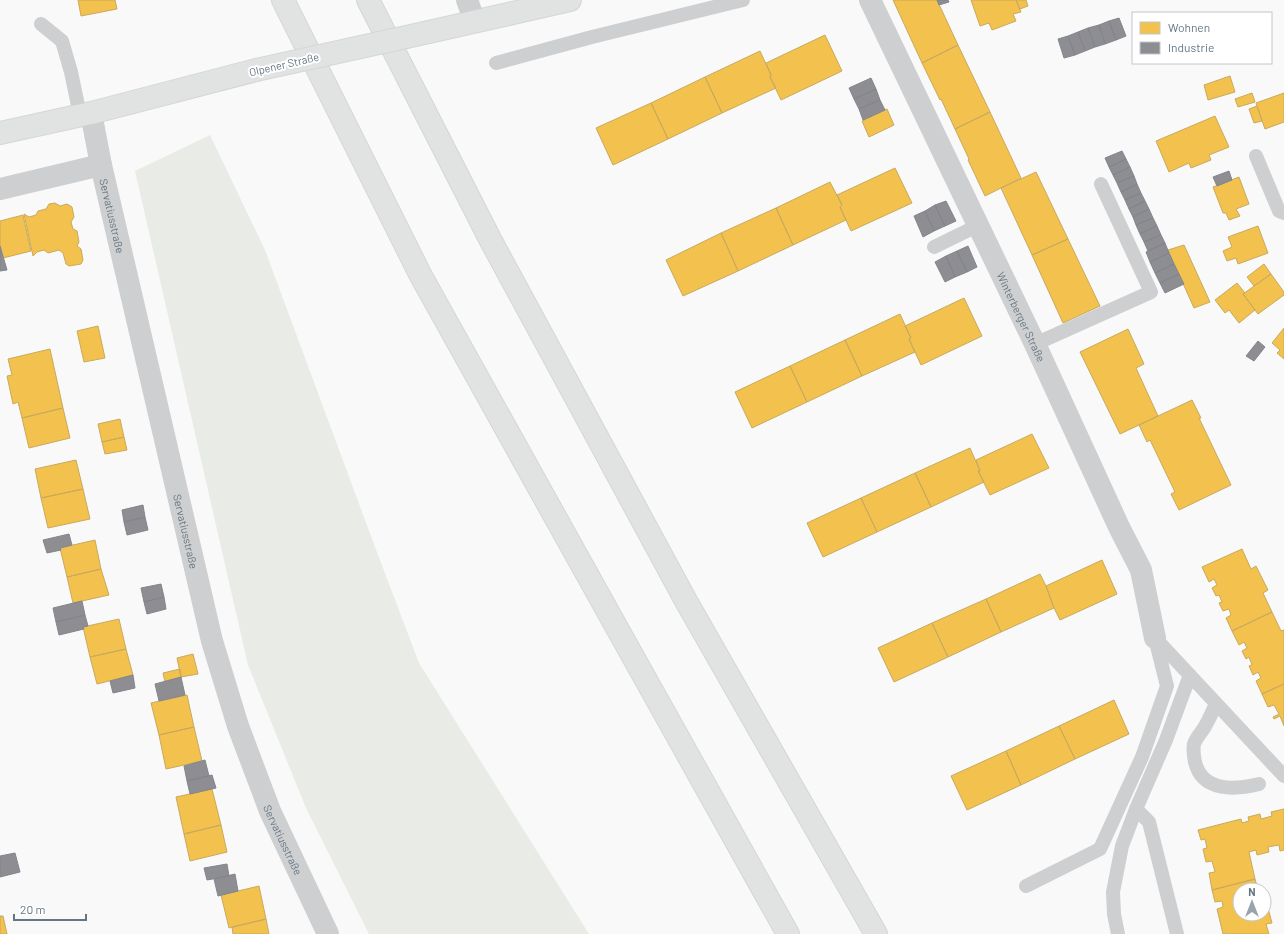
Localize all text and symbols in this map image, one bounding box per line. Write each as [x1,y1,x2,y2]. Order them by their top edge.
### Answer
legend [1132,12,1272,64]
text: Wohnen [1168,20,1210,34]
text: Industrie [1168,40,1214,54]
street label: Olpener Straße [248,50,320,78]
street label: Servatiusstraße [98,177,128,254]
street label: Winterberger Straße [995,270,1049,364]
street label: Servatiusstraße [171,493,201,570]
street label: Servatiusstraße [262,803,306,877]
north arrow [1232,882,1272,922]
text: N [1248,885,1256,898]
scale bar [14,896,86,922]
text: 20 m [20,902,46,916]

